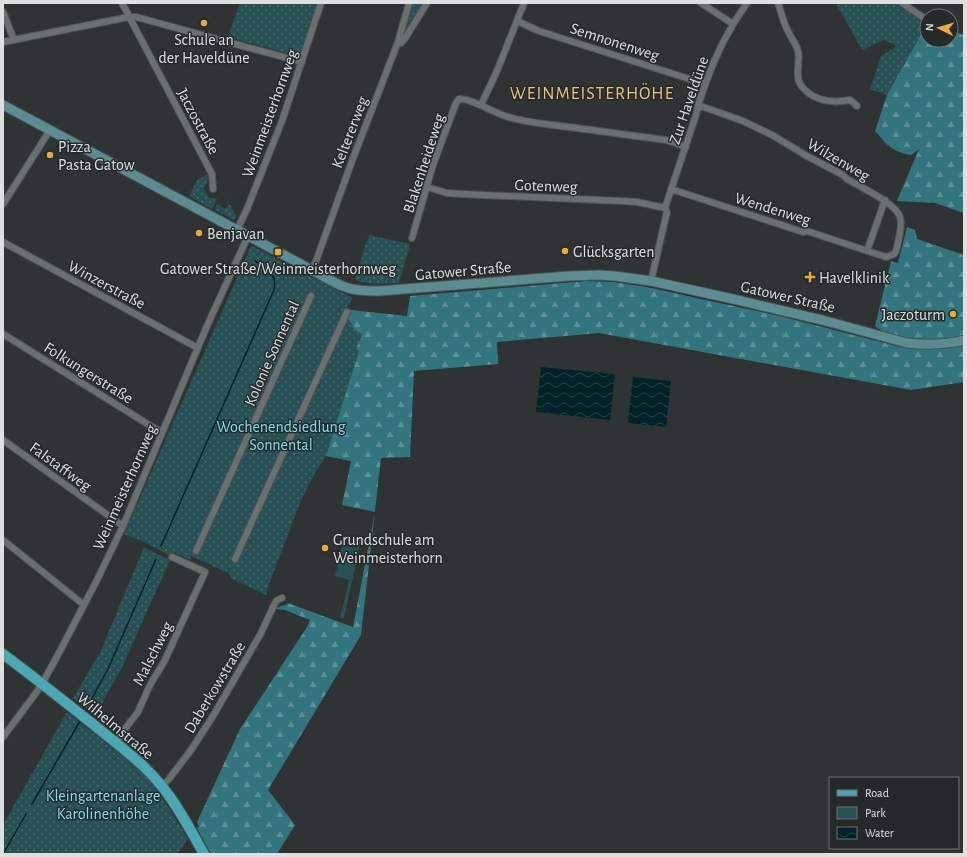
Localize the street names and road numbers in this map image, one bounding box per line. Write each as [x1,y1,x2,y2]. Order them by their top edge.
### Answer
street label: Semnonenweg [568,20,661,64]
street label: Weinmeisterhornweg [239,47,301,180]
street label: Zur Haveldüne [666,54,711,146]
street label: Jaczostraße [174,86,222,157]
street label: Keltererweg [329,94,371,170]
street label: Blakenheideweg [400,111,448,215]
street label: Wilzenweg [804,136,873,184]
street label: Gotenweg [514,177,578,195]
street label: Wendenweg [733,190,813,228]
street label: Winzerstraße [65,258,148,312]
street label: Gatower Straße [414,259,512,283]
street label: Gatower Straße [739,278,837,316]
street label: Kolonie Sonnental [242,298,302,408]
street label: Folkungerstraße [41,339,136,407]
street label: Weinmeisterhornweg [90,422,160,552]
street label: Falstaffweg [27,439,94,494]
street label: Malschweg [130,619,176,688]
street label: Daberkowstraße [181,639,248,736]
street label: Wilhelmstraße [74,689,157,762]

